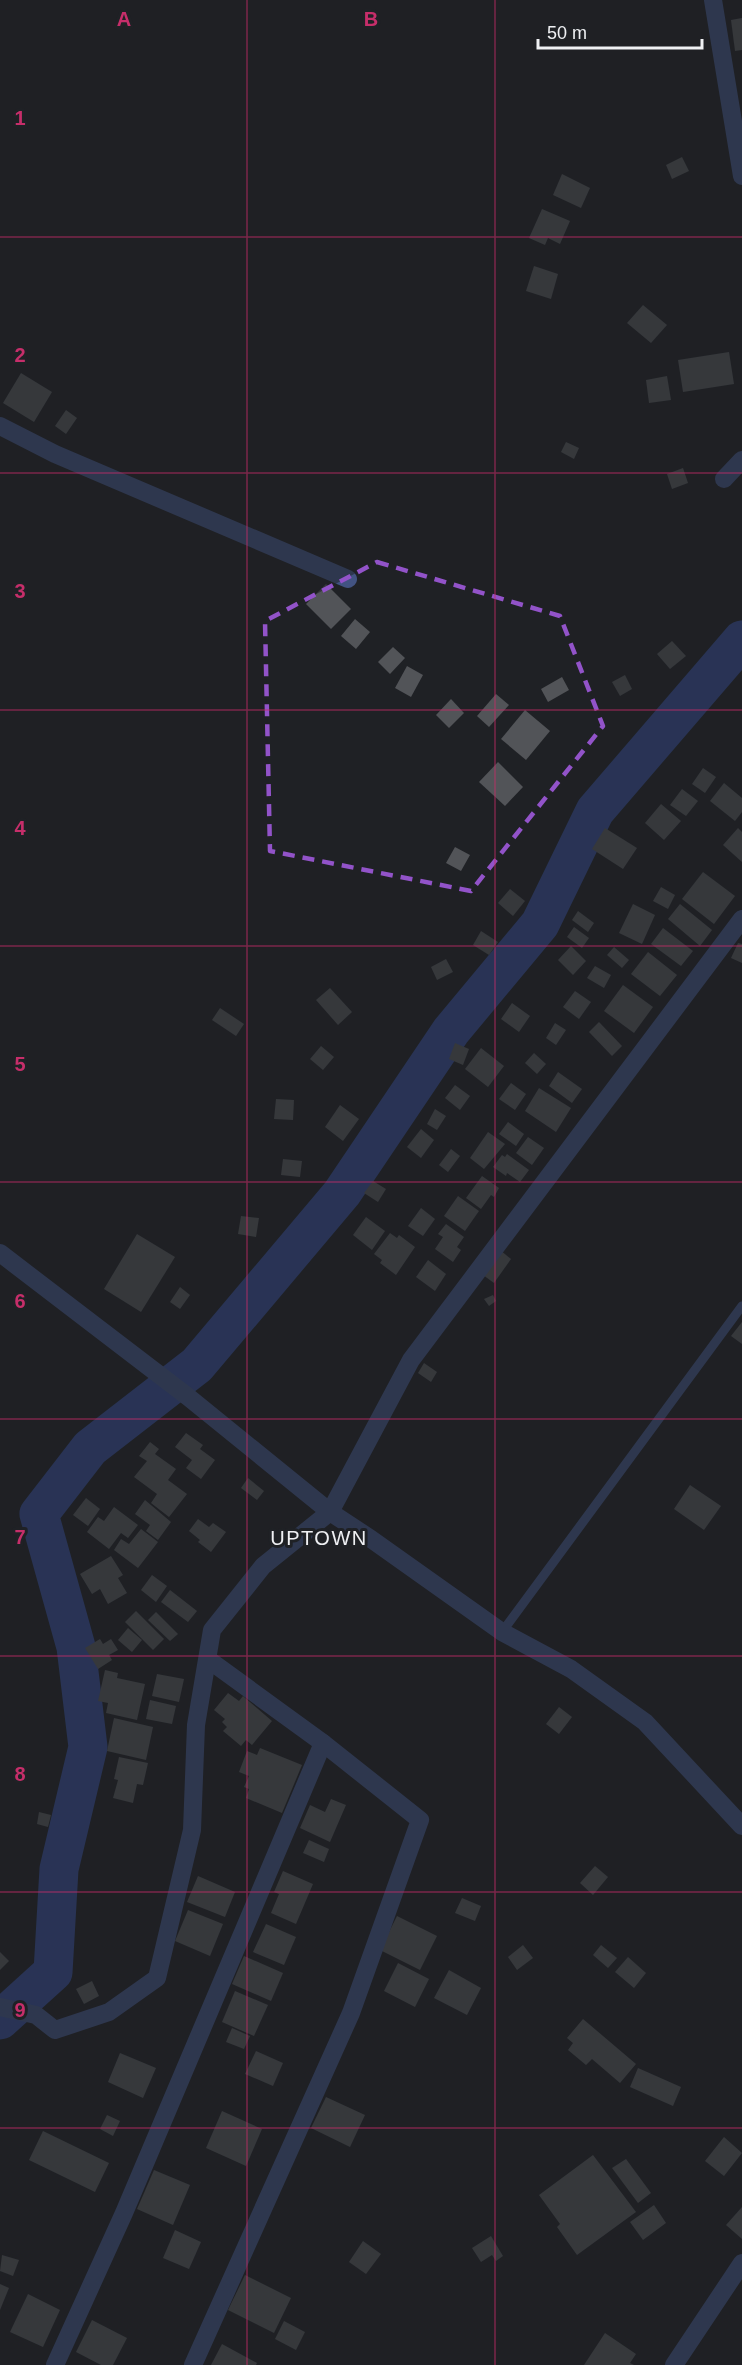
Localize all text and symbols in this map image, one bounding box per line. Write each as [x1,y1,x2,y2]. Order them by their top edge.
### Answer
text: A [117,8,131,30]
text: B [364,8,378,30]
scale bar [538,12,702,50]
text: 50 m [547,23,587,43]
text: 1 [14,107,26,129]
text: 2 [14,344,26,366]
text: 3 [14,580,26,602]
text: 4 [14,817,26,839]
text: 5 [14,1053,26,1075]
text: 6 [14,1290,26,1312]
text: 7 [14,1526,26,1548]
district label: UPTOWN [270,1527,368,1549]
text: 8 [14,1763,26,1785]
text: 9 [14,1999,26,2021]

